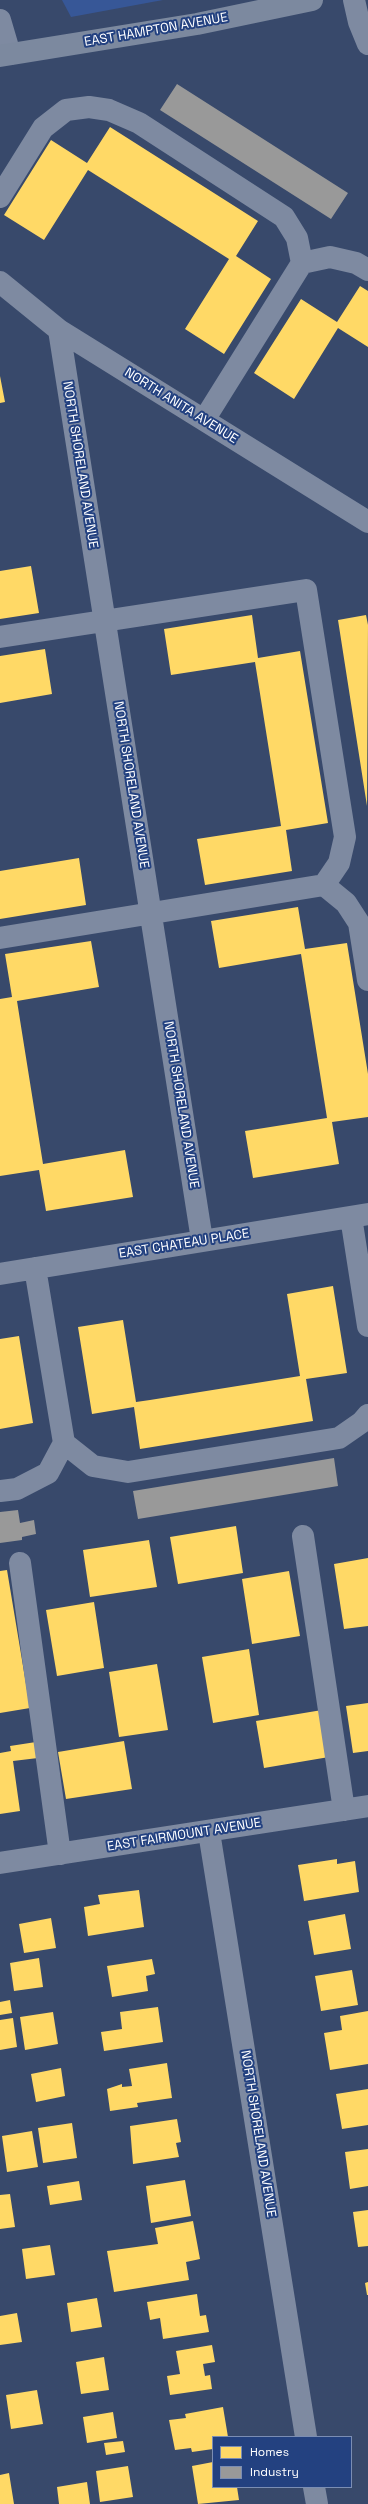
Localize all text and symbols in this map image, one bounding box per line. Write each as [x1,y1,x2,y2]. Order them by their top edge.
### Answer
street label: EAST HAMPTON AVENUE [83,10,229,50]
street label: NORTH ANITA AVENUE [121,365,241,447]
street label: NORTH SHORELAND AVENUE [59,380,101,550]
street label: NORTH SHORELAND AVENUE [110,700,152,870]
street label: NORTH SHORELAND AVENUE [160,1020,202,1190]
street label: EAST CHATEAU PLACE [118,1226,250,1262]
street label: EAST FAIRMOUNT AVENUE [106,1815,262,1855]
street label: NORTH SHORELAND AVENUE [237,2049,279,2219]
legend [212,2436,352,2488]
text: Homes [250,2444,289,2460]
text: Industry [250,2464,299,2480]

